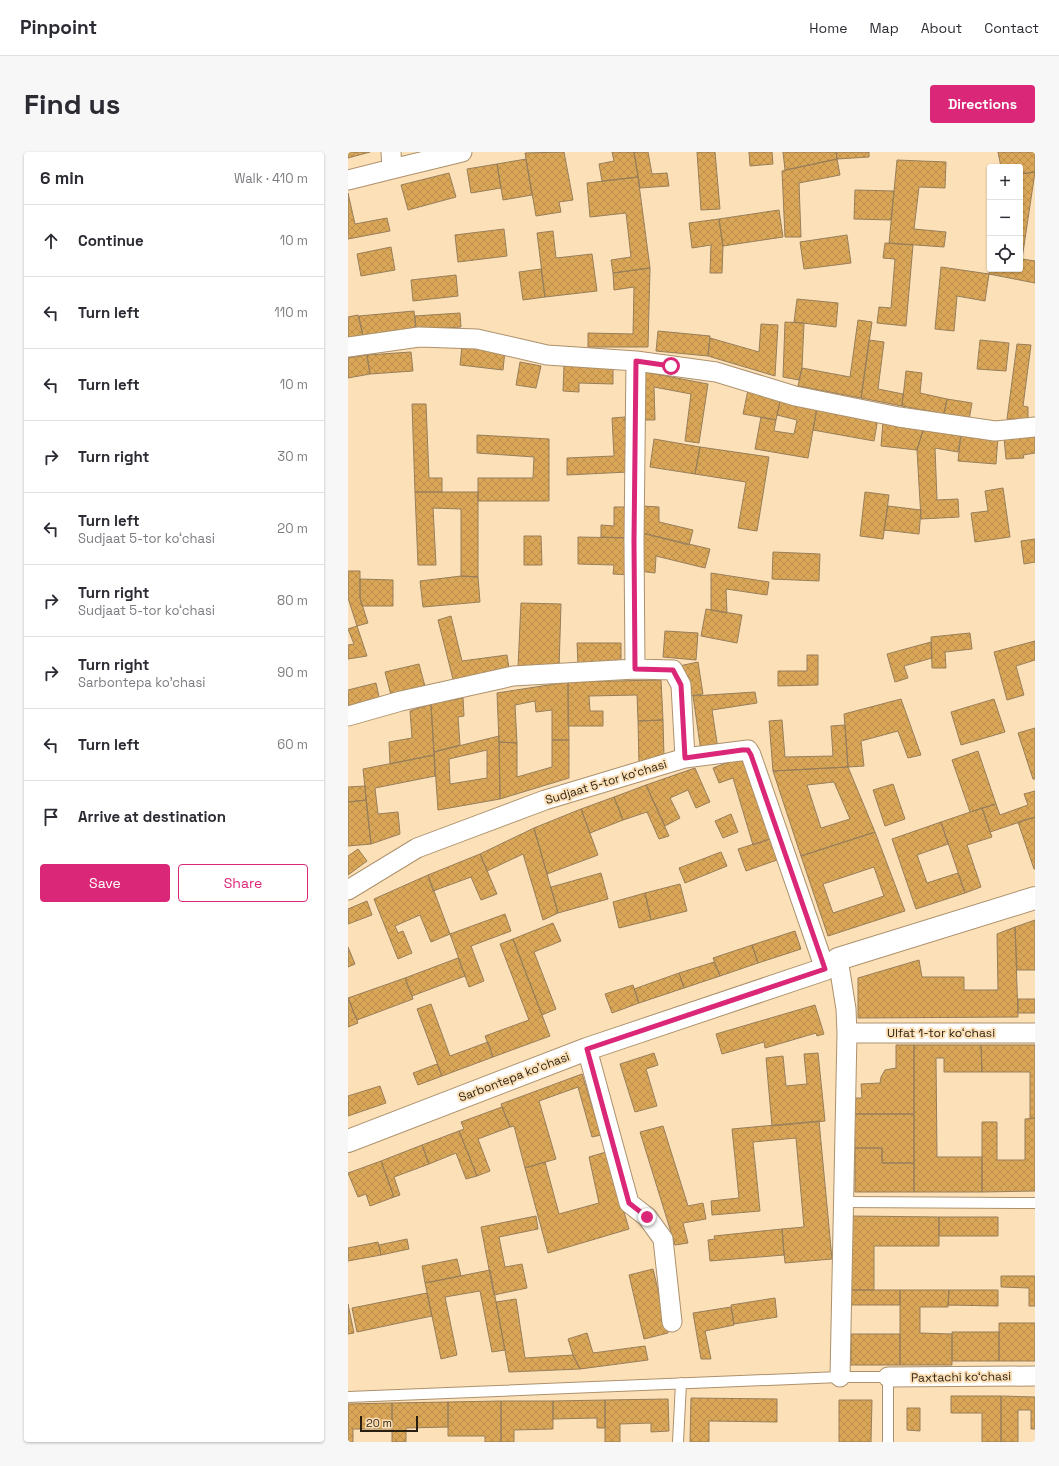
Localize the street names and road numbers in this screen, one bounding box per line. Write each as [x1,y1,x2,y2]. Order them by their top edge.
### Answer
street label: Sudjaat 5-tor koʻchasi [543,756,669,808]
street label: Ulfat 1-tor koʻchasi [887,1025,995,1041]
street label: Sarbontepa ko'chasi [456,1048,572,1106]
street label: Paxtachi koʻchasi [911,1368,1011,1386]

